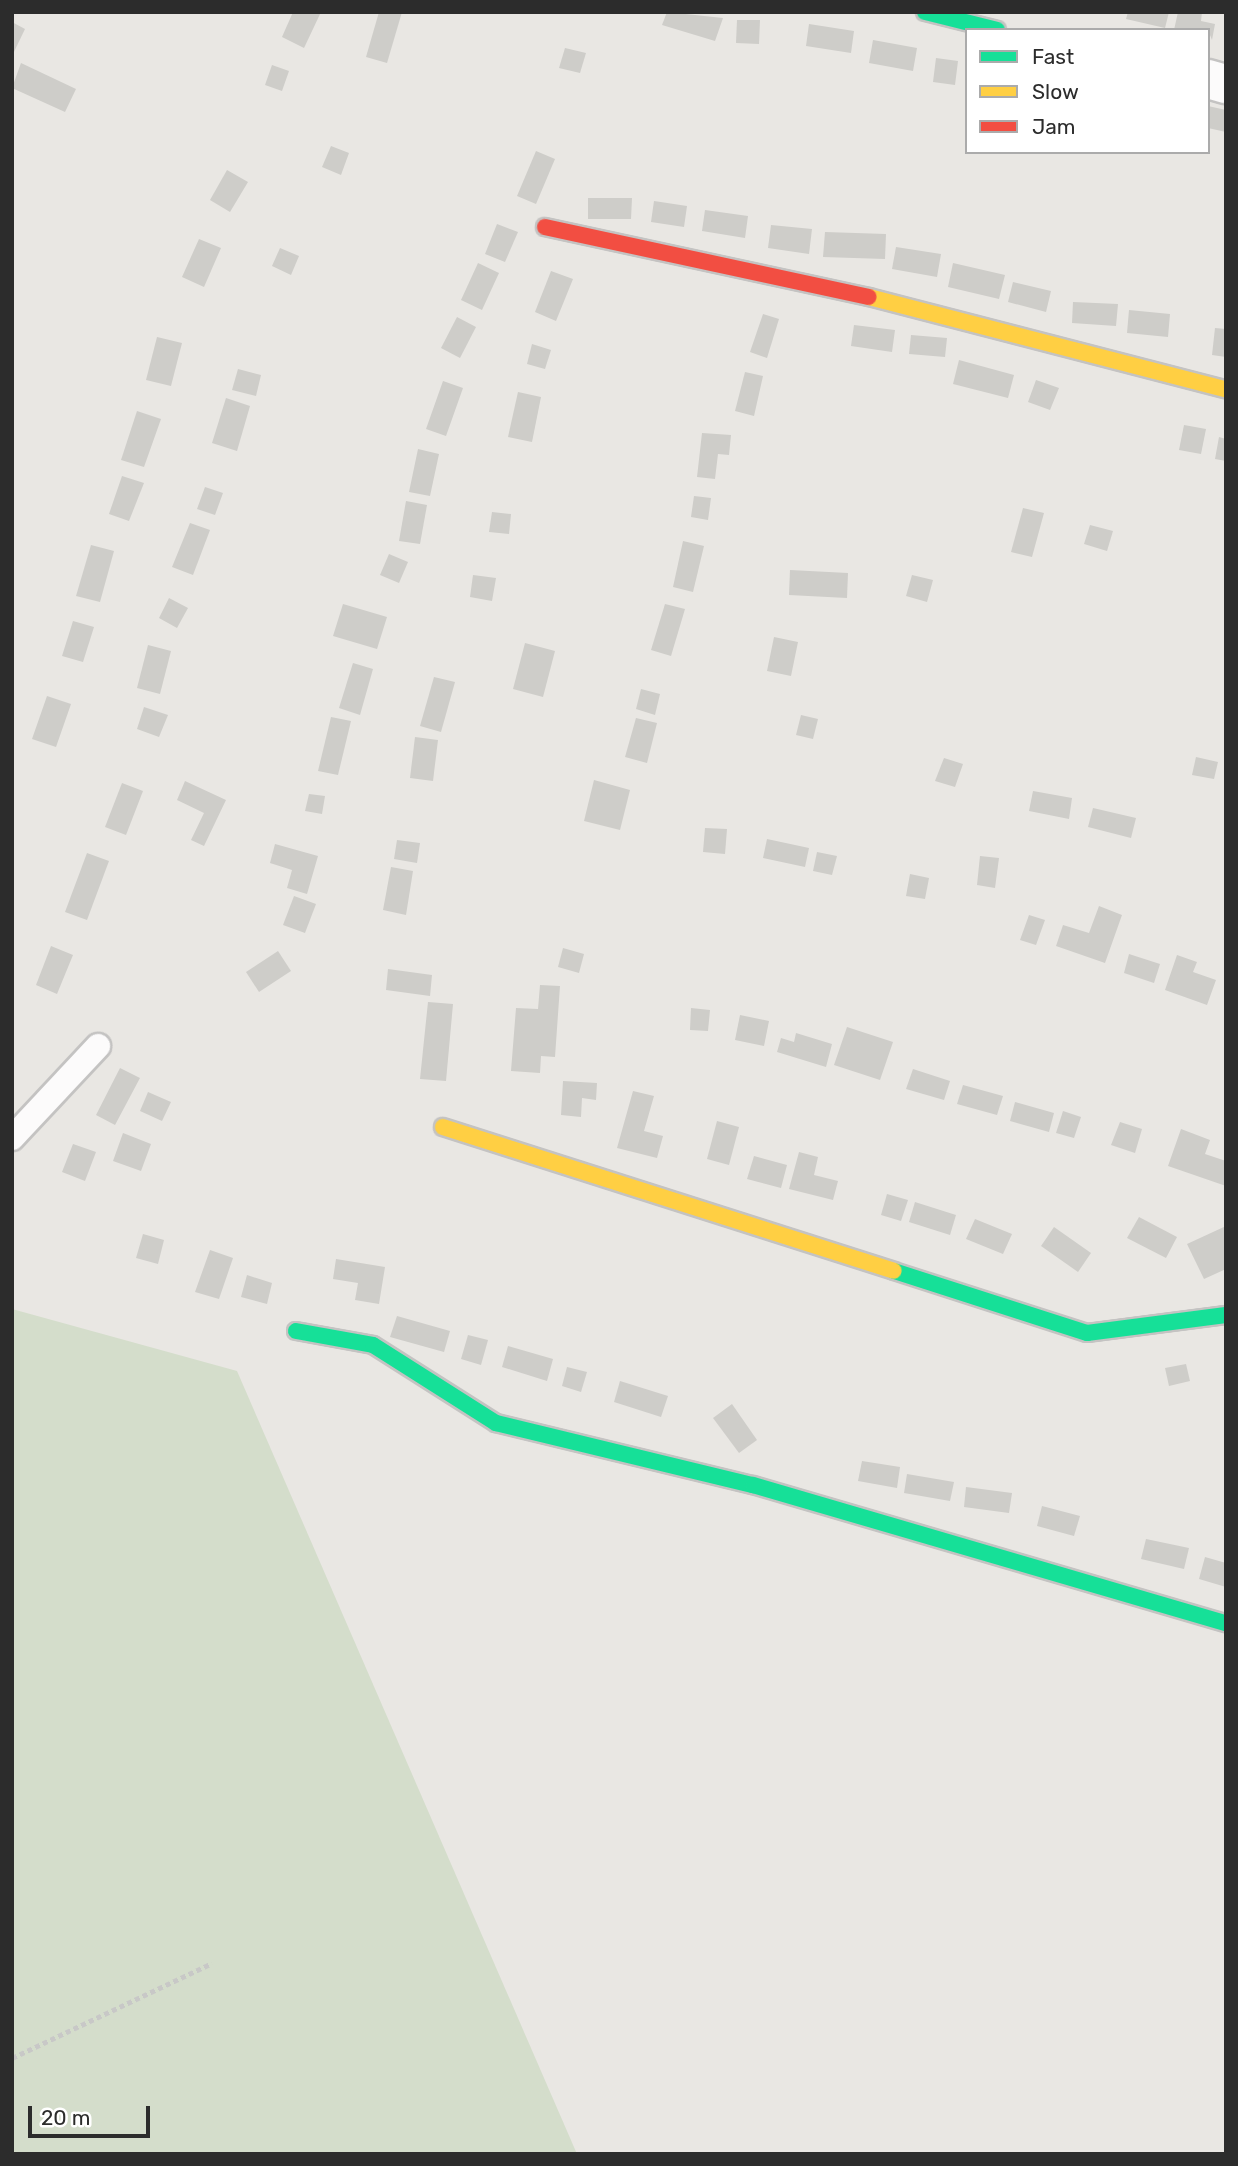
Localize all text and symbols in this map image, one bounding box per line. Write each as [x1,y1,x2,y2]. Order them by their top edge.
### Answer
legend [965,28,1210,154]
text: Fast [1032,44,1074,69]
text: Slow [1032,79,1079,104]
text: Jam [1032,114,1076,139]
scale bar [32,2092,154,2136]
text: 20 m [41,2105,90,2130]

